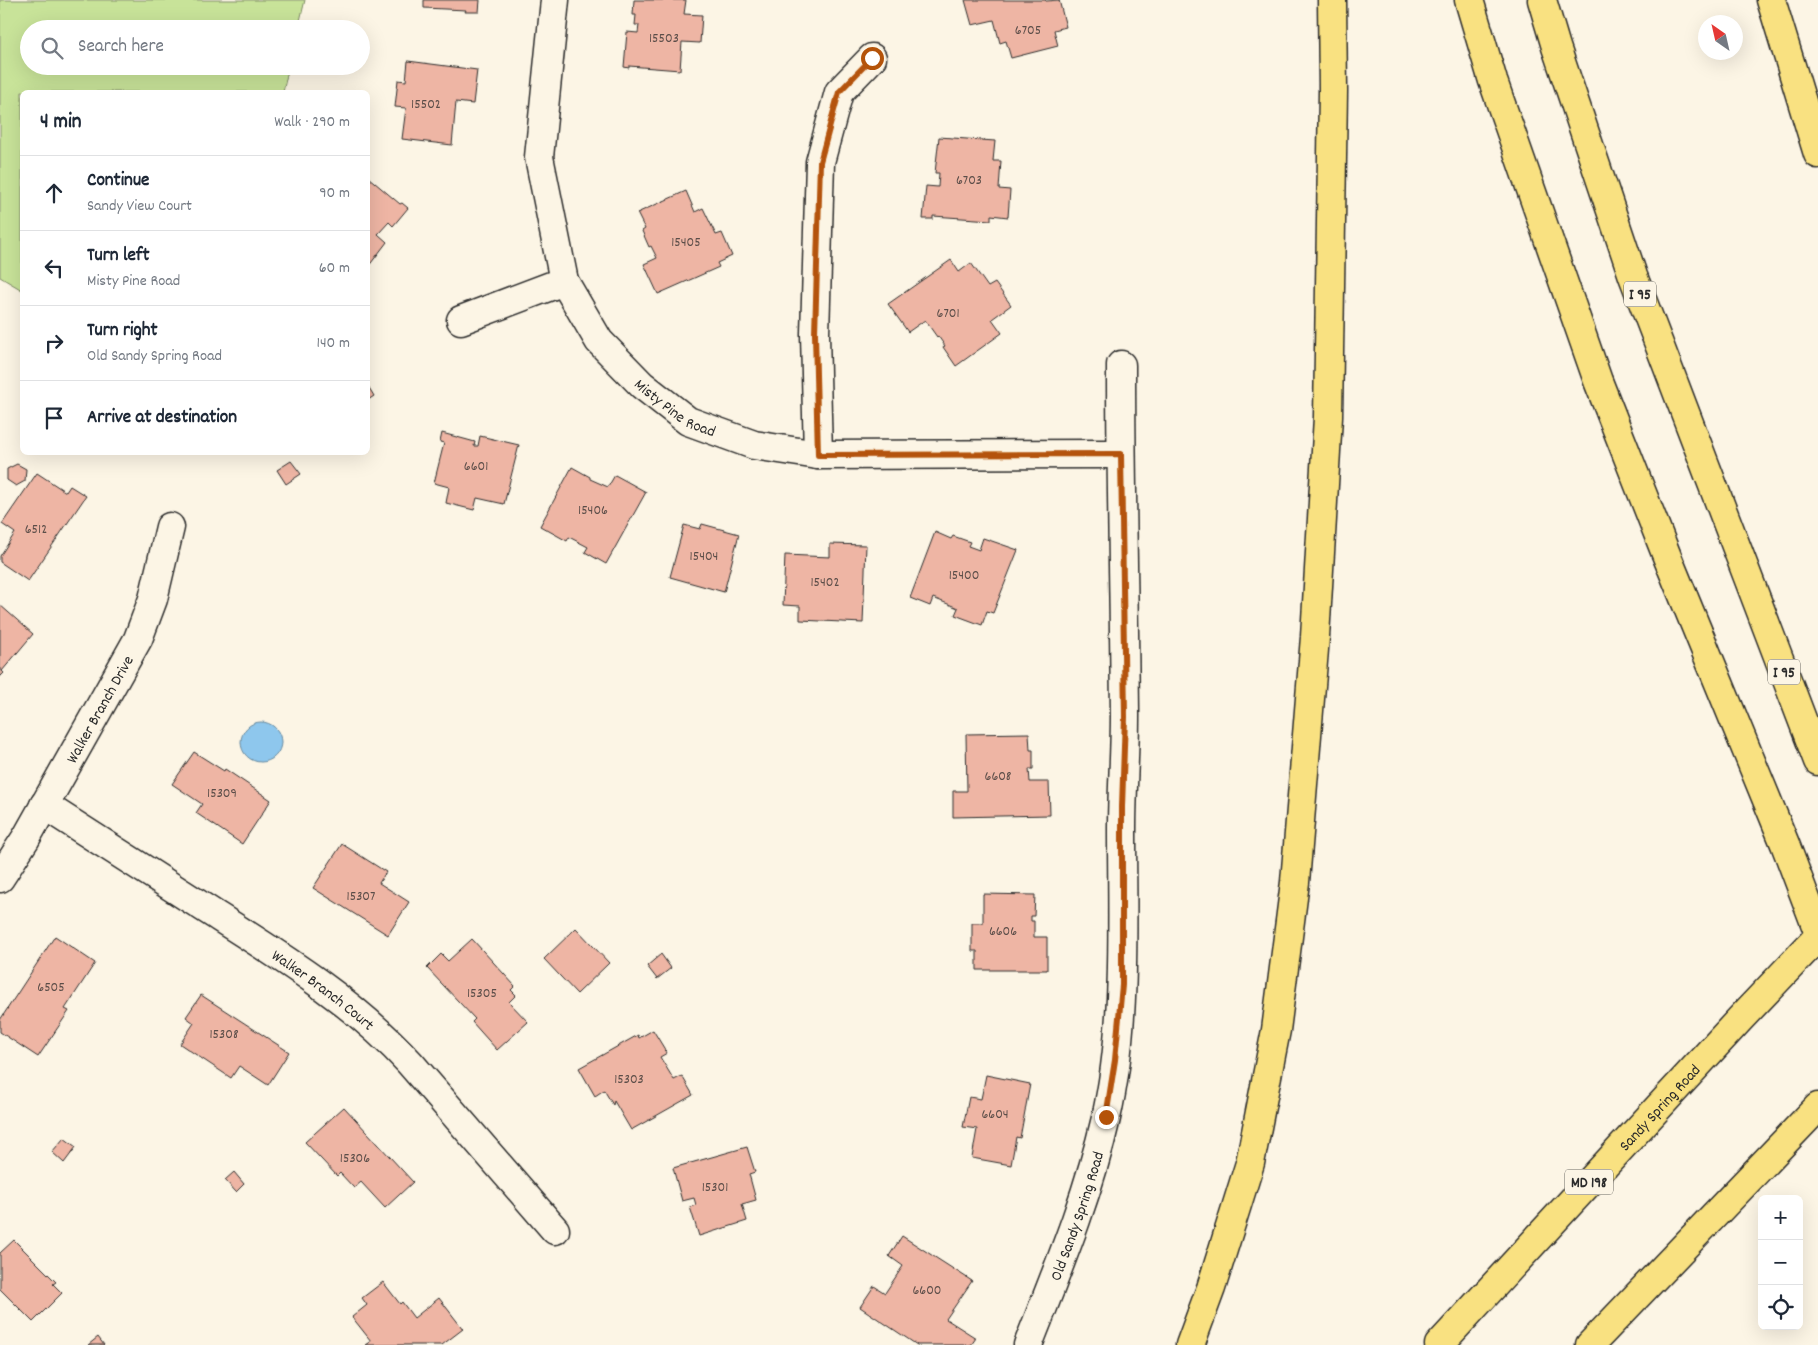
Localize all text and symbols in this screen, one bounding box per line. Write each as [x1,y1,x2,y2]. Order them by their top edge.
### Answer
north arrow [1698,15,1743,60]
search box [20,20,370,75]
house number: 6705 [1015,21,1041,41]
house number: 15503 [649,29,679,49]
icon: search [38,34,66,62]
text: Search here [78,34,164,61]
route start [861,47,884,70]
house number: 15502 [411,95,441,115]
text: 4 min [40,108,82,138]
text: Walk · 290 m [274,111,350,134]
text: Continue [87,168,149,195]
house number: 6703 [956,171,982,191]
icon: ahead [40,179,68,207]
text: 90 m [319,182,350,205]
text: Sandy View Court [87,195,192,218]
house number: 15405 [671,233,701,253]
text: Turn left [87,243,150,270]
icon: left [40,254,68,282]
text: 60 m [319,257,350,280]
text: Misty Pine Road [87,270,180,293]
road number: I 95 [1624,282,1656,306]
house number: 6701 [937,304,959,324]
text: Turn right [87,318,158,345]
icon: right [40,329,68,357]
text: 140 m [316,332,350,355]
text: Old Sandy Spring Road [87,345,222,368]
street label: Misty Pine Road [628,374,718,444]
icon: arrive [40,404,68,432]
text: Arrive at destination [87,405,237,432]
house number: 6601 [464,457,488,477]
house number: 15406 [578,501,608,521]
house number: 6512 [25,520,47,540]
house number: 15404 [690,547,718,567]
house number: 15400 [949,566,979,586]
house number: 15402 [810,573,840,593]
street label: Walker Branch Drive [61,652,140,768]
road number: I 95 [1768,660,1800,684]
house number: 6608 [985,767,1012,787]
house number: 15309 [207,784,237,804]
house number: 15307 [347,887,375,907]
house number: 6606 [989,922,1017,942]
street label: Walker Branch Court [266,945,379,1037]
house number: 6505 [37,978,65,998]
house number: 15305 [467,984,497,1004]
house number: 15308 [209,1025,239,1045]
street label: Sandy Spring Road [1615,1060,1707,1157]
house number: 15303 [614,1070,644,1090]
house number: 6604 [981,1105,1009,1125]
route end [1095,1106,1118,1129]
house number: 15306 [340,1149,370,1169]
street label: Old Sandy Spring Road [1045,1149,1111,1285]
road number: MD 198 [1565,1170,1613,1194]
house number: 15301 [702,1178,728,1198]
map controls [1758,1195,1803,1330]
button: + [1758,1195,1803,1240]
button: − [1758,1240,1803,1285]
house number: 6600 [913,1281,941,1301]
button: locate [1758,1285,1803,1330]

